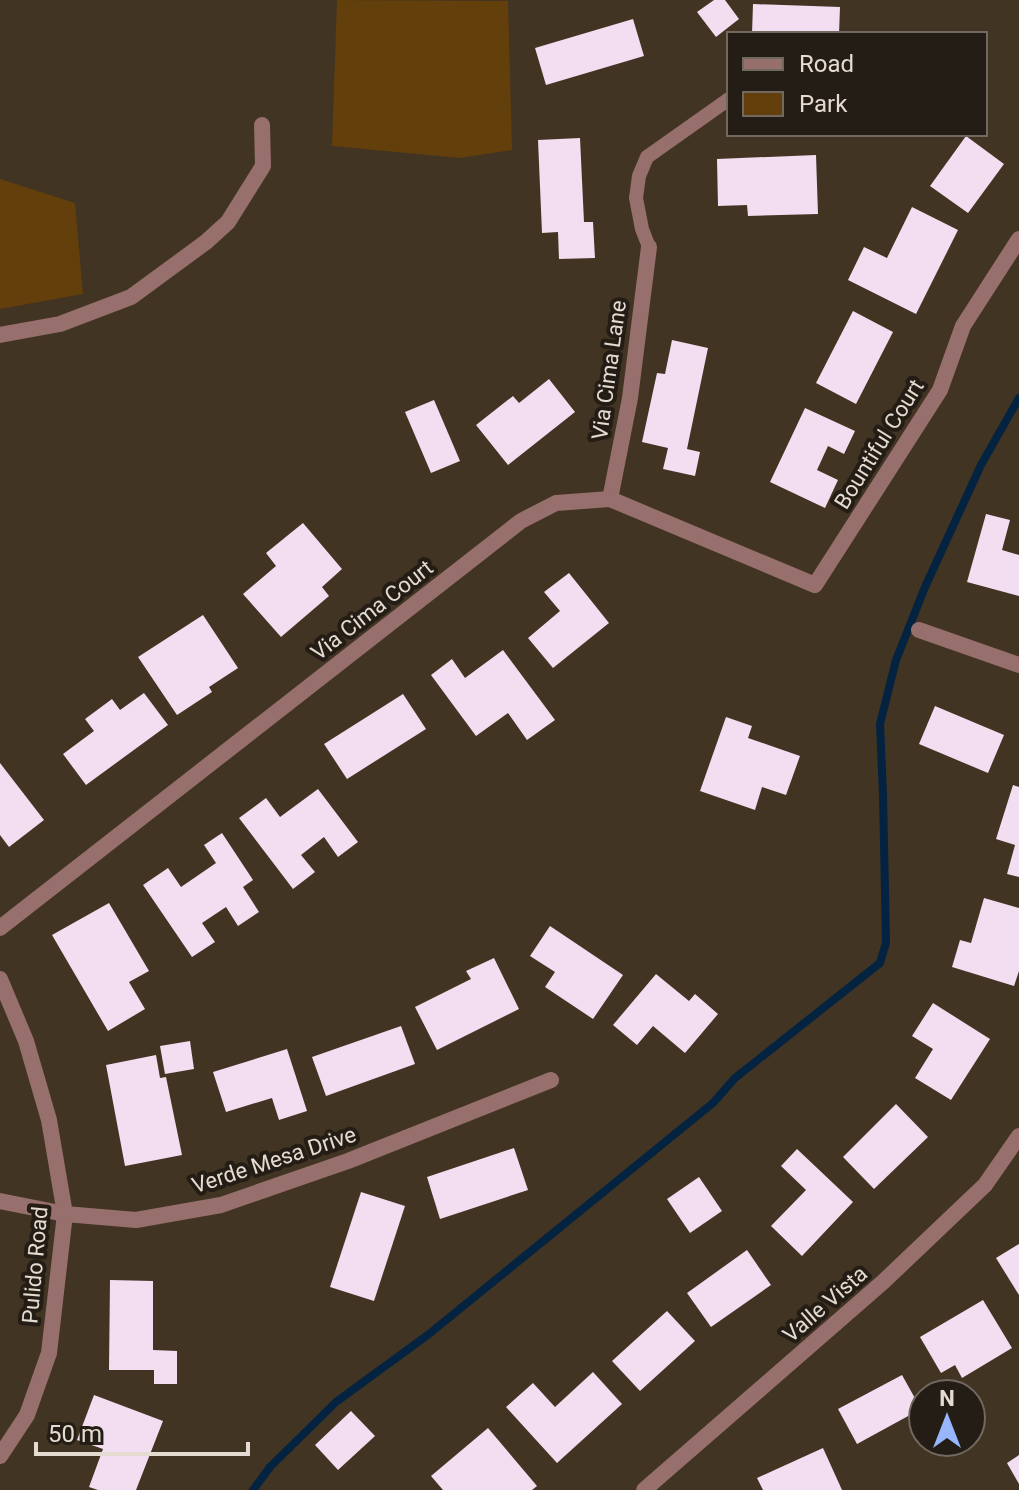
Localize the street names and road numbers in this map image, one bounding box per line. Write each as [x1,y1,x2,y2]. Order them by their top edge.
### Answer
street label: Via Cima Lane [587,299,631,441]
street label: Bountiful Court [829,375,929,513]
street label: Via Cima Court [306,555,438,665]
street label: Verde Mesa Drive [189,1122,359,1198]
street label: Pulido Road [17,1205,53,1325]
street label: Valle Vista [778,1261,872,1347]

